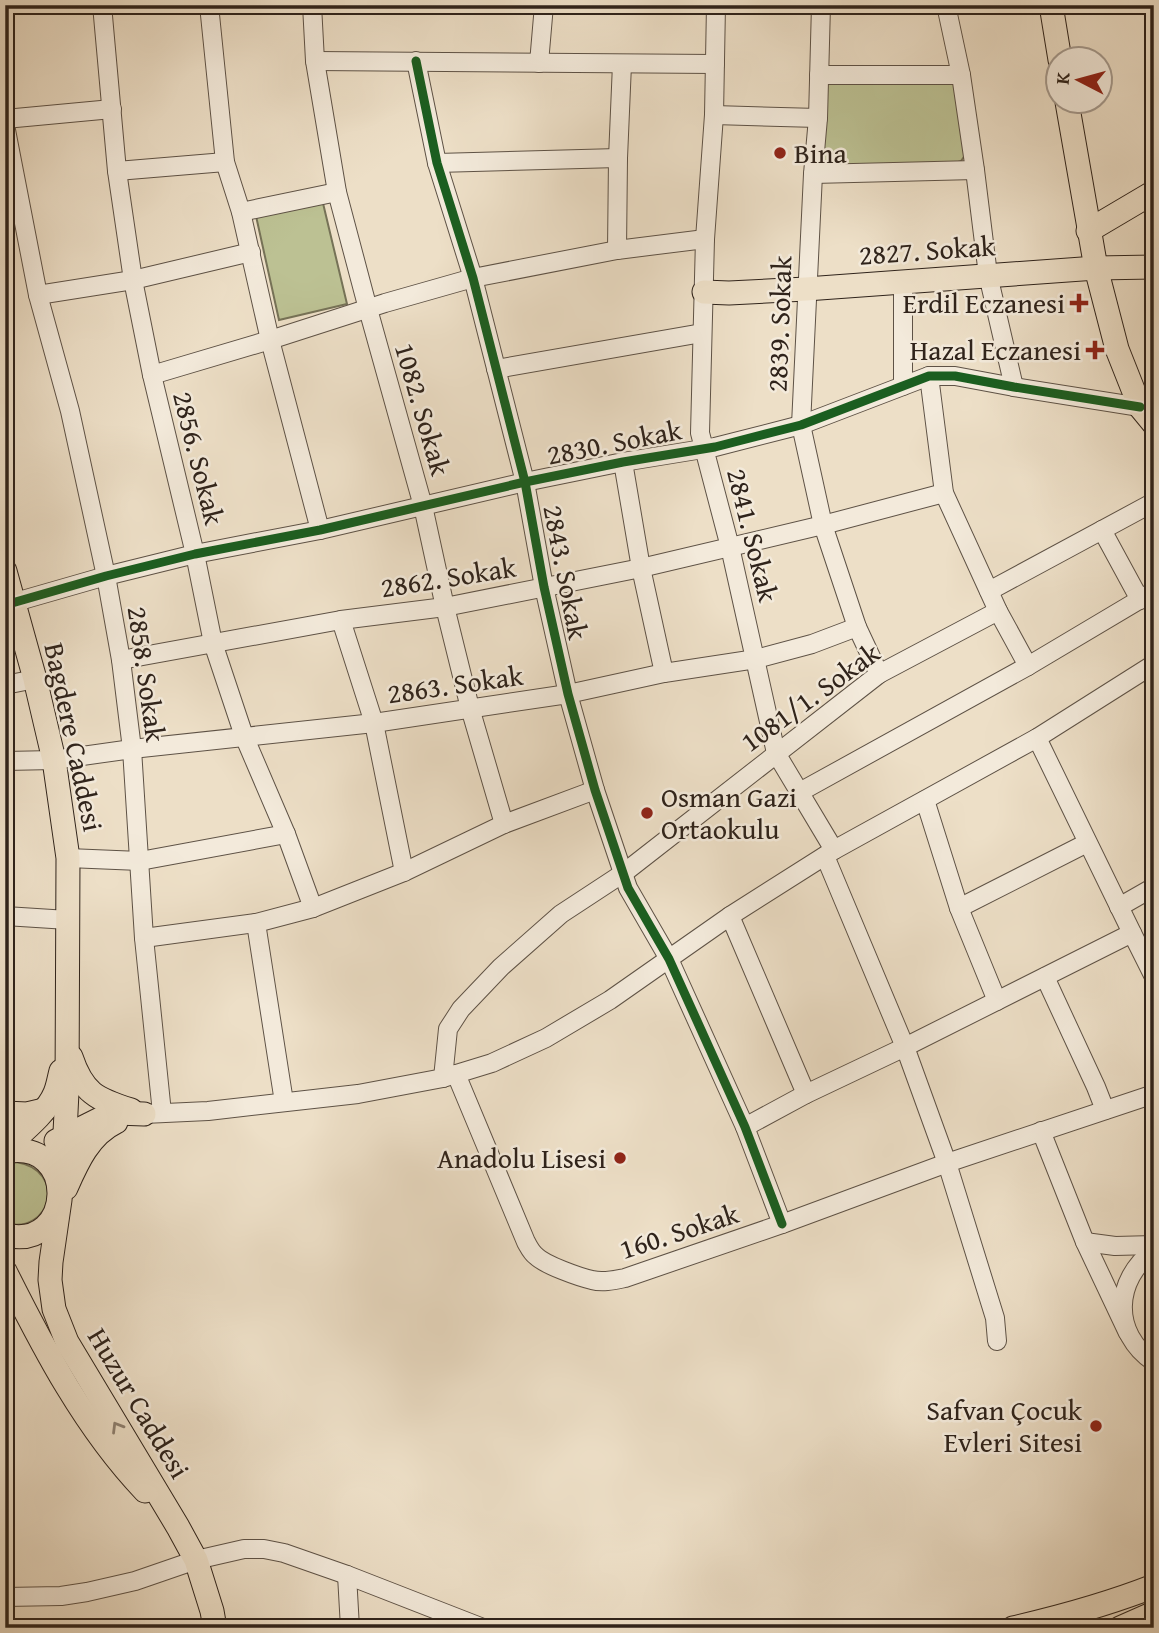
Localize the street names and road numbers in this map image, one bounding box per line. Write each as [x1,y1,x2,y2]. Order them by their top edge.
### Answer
street label: 2827. Sokak [857,224,997,275]
street label: 2839. Sokak [756,254,801,393]
street label: 1082. Sokak [385,338,462,481]
street label: 2856. Sokak [163,387,236,530]
street label: 2830. Sokak [543,408,686,475]
street label: 2841. Sokak [717,464,790,607]
street label: 2843. Sokak [533,501,600,644]
street label: 2862. Sokak [377,545,519,607]
street label: 2858. Sokak [118,603,177,745]
street label: 1081/1. Sokak [732,632,888,761]
street label: Bagdere Caddesi [34,639,115,835]
street label: 2863. Sokak [384,654,526,713]
street label: 160. Sokak [614,1192,744,1269]
street label: Huzur Caddesi [78,1320,201,1486]

